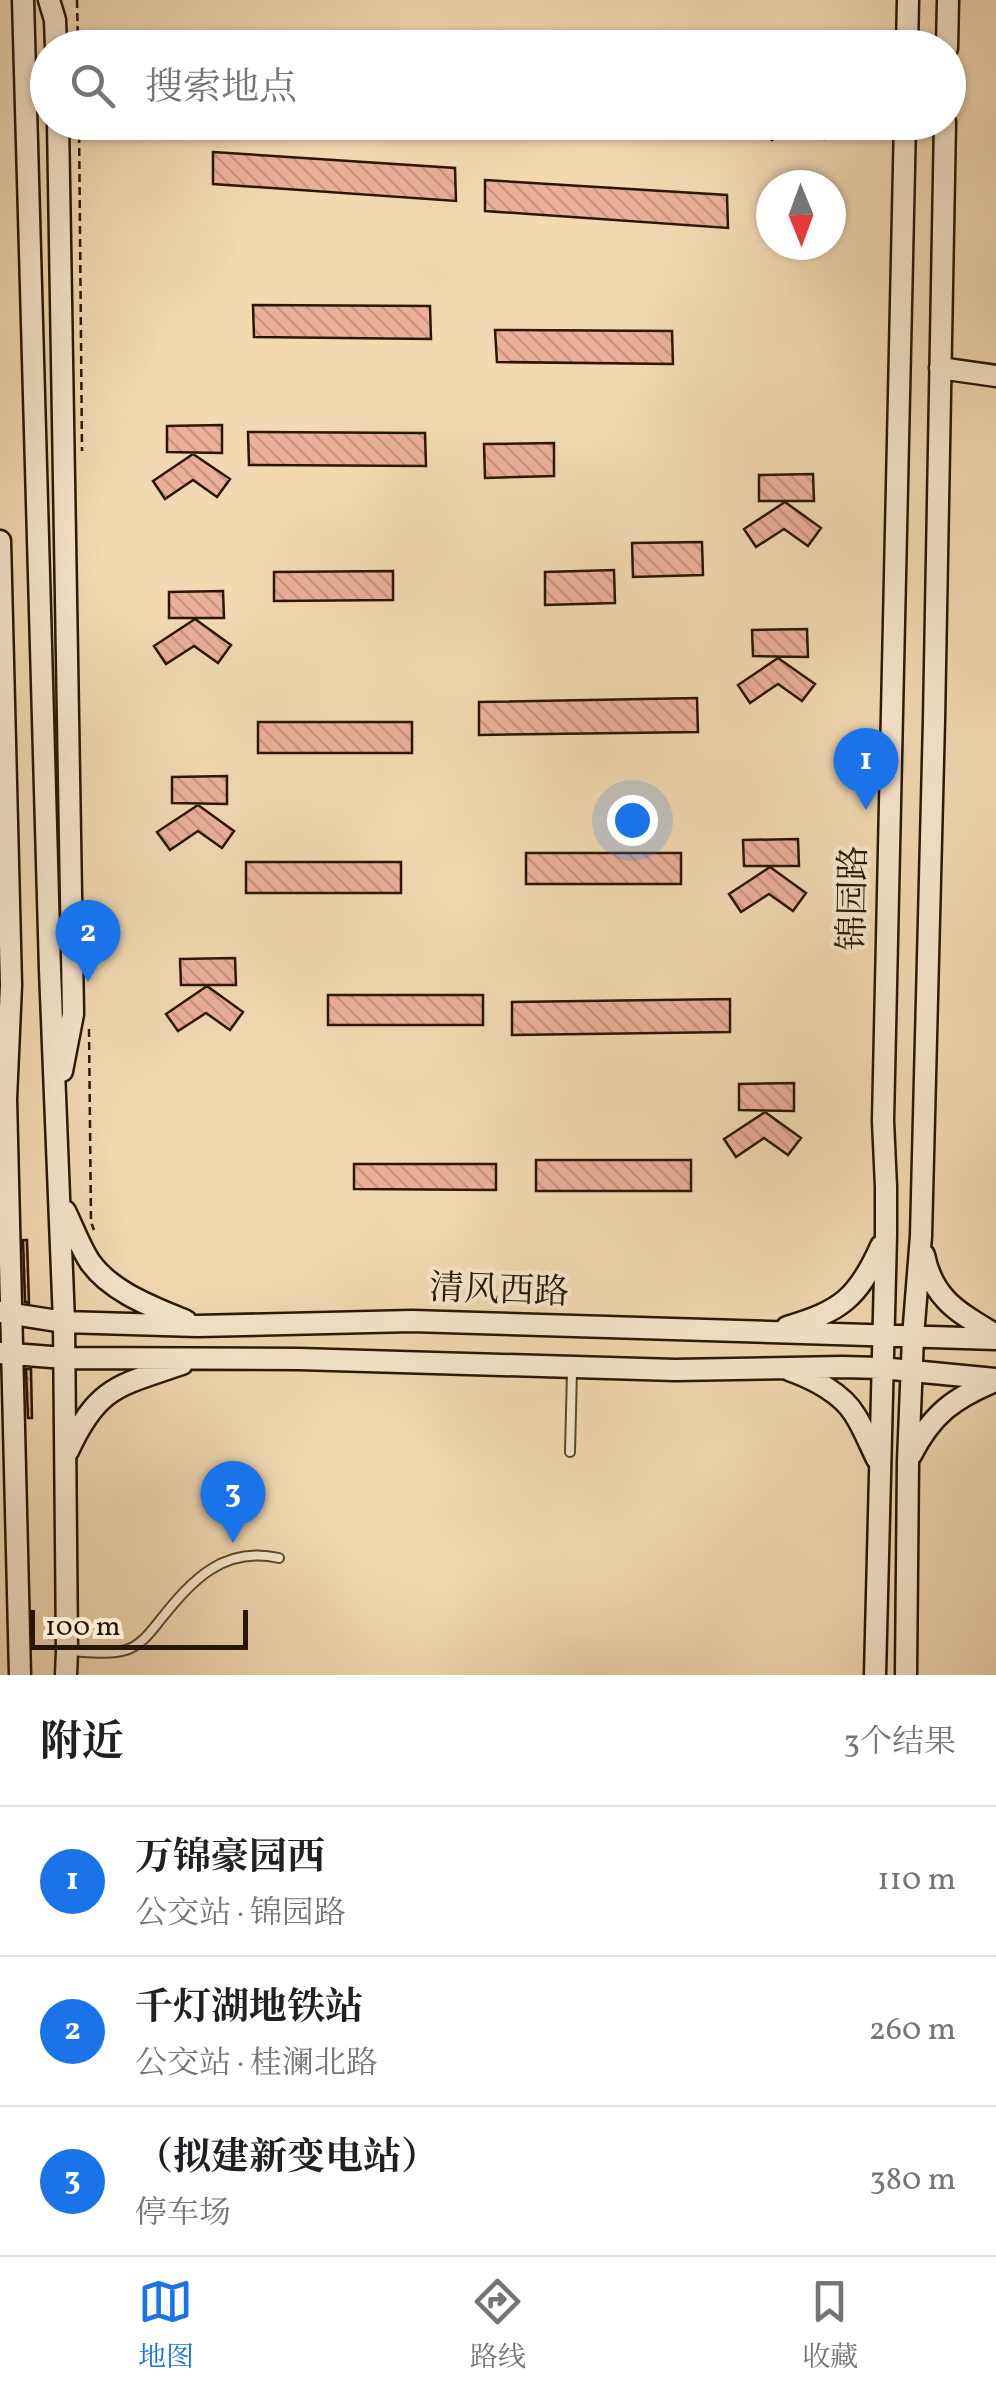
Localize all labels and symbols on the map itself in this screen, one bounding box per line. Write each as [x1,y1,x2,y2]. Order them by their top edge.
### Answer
north arrow [756,170,846,260]
pin: 1 [834,728,898,810]
your location [607,795,658,846]
street label: 锦园路 [830,845,880,951]
pin: 2 [56,900,120,982]
street label: 清风西路 [428,1266,570,1318]
pin: 3 [200,1460,266,1543]
scale bar [30,1605,248,1650]

